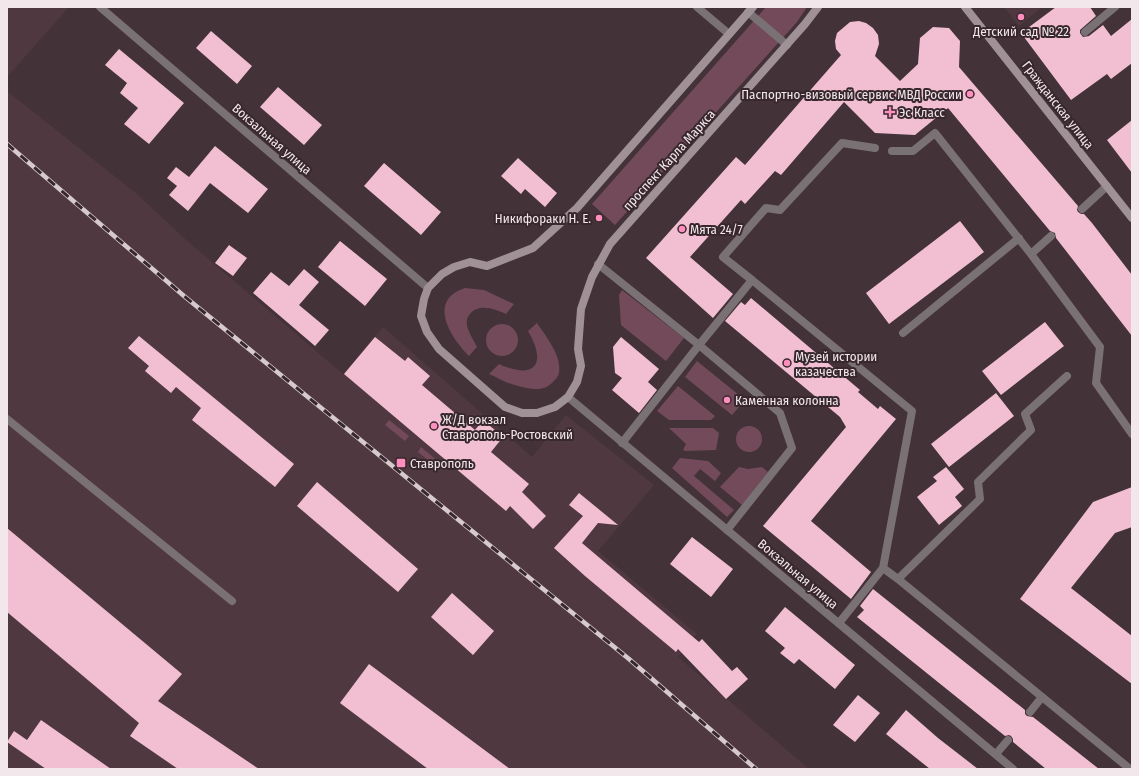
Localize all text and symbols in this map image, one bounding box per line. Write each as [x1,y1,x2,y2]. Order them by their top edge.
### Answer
marker: Детский сад № 22 [1016,12,1026,22]
place label: Детский сад № 22 [972,24,1069,39]
street label: Гражданская улица [1019,58,1097,152]
place label: Паспортно-визовый сервис МВД России [741,87,962,102]
marker: Паспортно-визовый сервис МВД России [965,89,975,99]
street label: Вокзальная улица [229,100,315,178]
place label: Эс Класс [899,105,945,120]
marker: Эс Класс [884,106,896,118]
street label: проспект Карла Маркса [620,107,718,213]
place label: Никифораки Н. Е. [495,211,591,226]
marker: Никифораки Н. Е. [594,213,604,223]
place label: Мята 24/7 [690,222,743,237]
marker: Мята 24/7 [677,224,687,234]
place label: Музей истории казачества [795,349,877,379]
marker: Музей истории казачества [782,358,792,368]
place label: Каменная колонна [735,393,839,408]
marker: Каменная колонна [722,395,732,405]
place label: Ж/Д вокзал Ставрополь-Ростовский [442,412,573,442]
marker: Ж/Д вокзал Ставрополь-Ростовский [429,421,439,431]
place label: Ставрополь [410,456,474,471]
marker: Ставрополь [395,457,407,469]
street label: Вокзальная улица [755,536,841,612]

